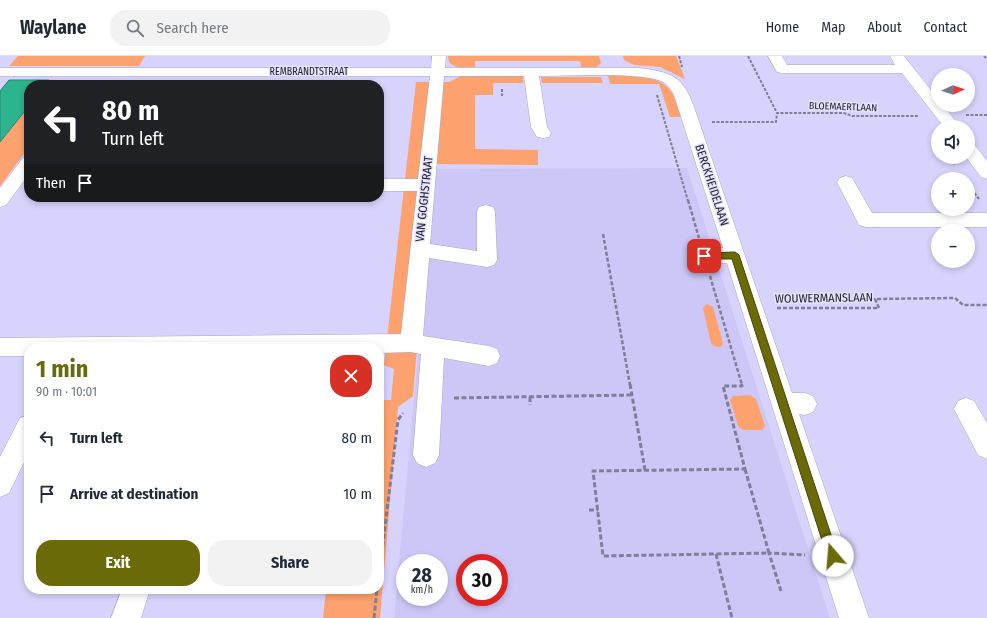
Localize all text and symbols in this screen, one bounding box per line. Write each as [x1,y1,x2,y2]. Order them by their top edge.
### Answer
search box [110,10,390,46]
text: Waylane [20,16,86,39]
icon: search [124,17,146,39]
text: Search here [156,19,229,37]
text: Home [766,19,799,36]
text: Map [821,19,845,36]
text: About [867,19,902,36]
text: Contact [924,19,967,36]
street label: REMBRANDTSTRAAT [270,66,349,78]
north arrow [931,68,975,112]
map controls [931,68,975,268]
text: 80 m [102,94,159,127]
icon: left [36,96,88,148]
street label: BLOEMAERTLAAN [809,100,877,114]
button: sound [931,120,975,164]
text: Turn left [102,128,164,150]
street label: BERCKHEIDELAAN [692,142,732,228]
street label: VAN GOGHSTRAAT [413,155,436,243]
icon: arrive [74,172,96,194]
button: + [931,172,975,216]
text: Then [36,174,66,192]
button: − [931,224,975,268]
pin [687,239,721,273]
icon: arrive [693,245,715,267]
street label: WOUWERMANSLAAN [775,290,873,306]
text: 1 min [36,355,88,383]
button: close [330,355,372,397]
text: 90 m · 10:01 [36,384,97,399]
icon: left [36,427,58,449]
text: Turn left [70,429,123,447]
text: 80 m [342,429,372,447]
icon: arrive [36,483,58,505]
text: Arrive at destination [70,485,198,503]
text: 10 m [343,485,372,503]
position arrow [812,535,854,577]
button: Exit [36,540,200,586]
button: Share [208,540,372,586]
speed limit sign: 30 [456,554,508,606]
text: 28 [412,563,432,587]
text: km/h [411,584,433,596]

